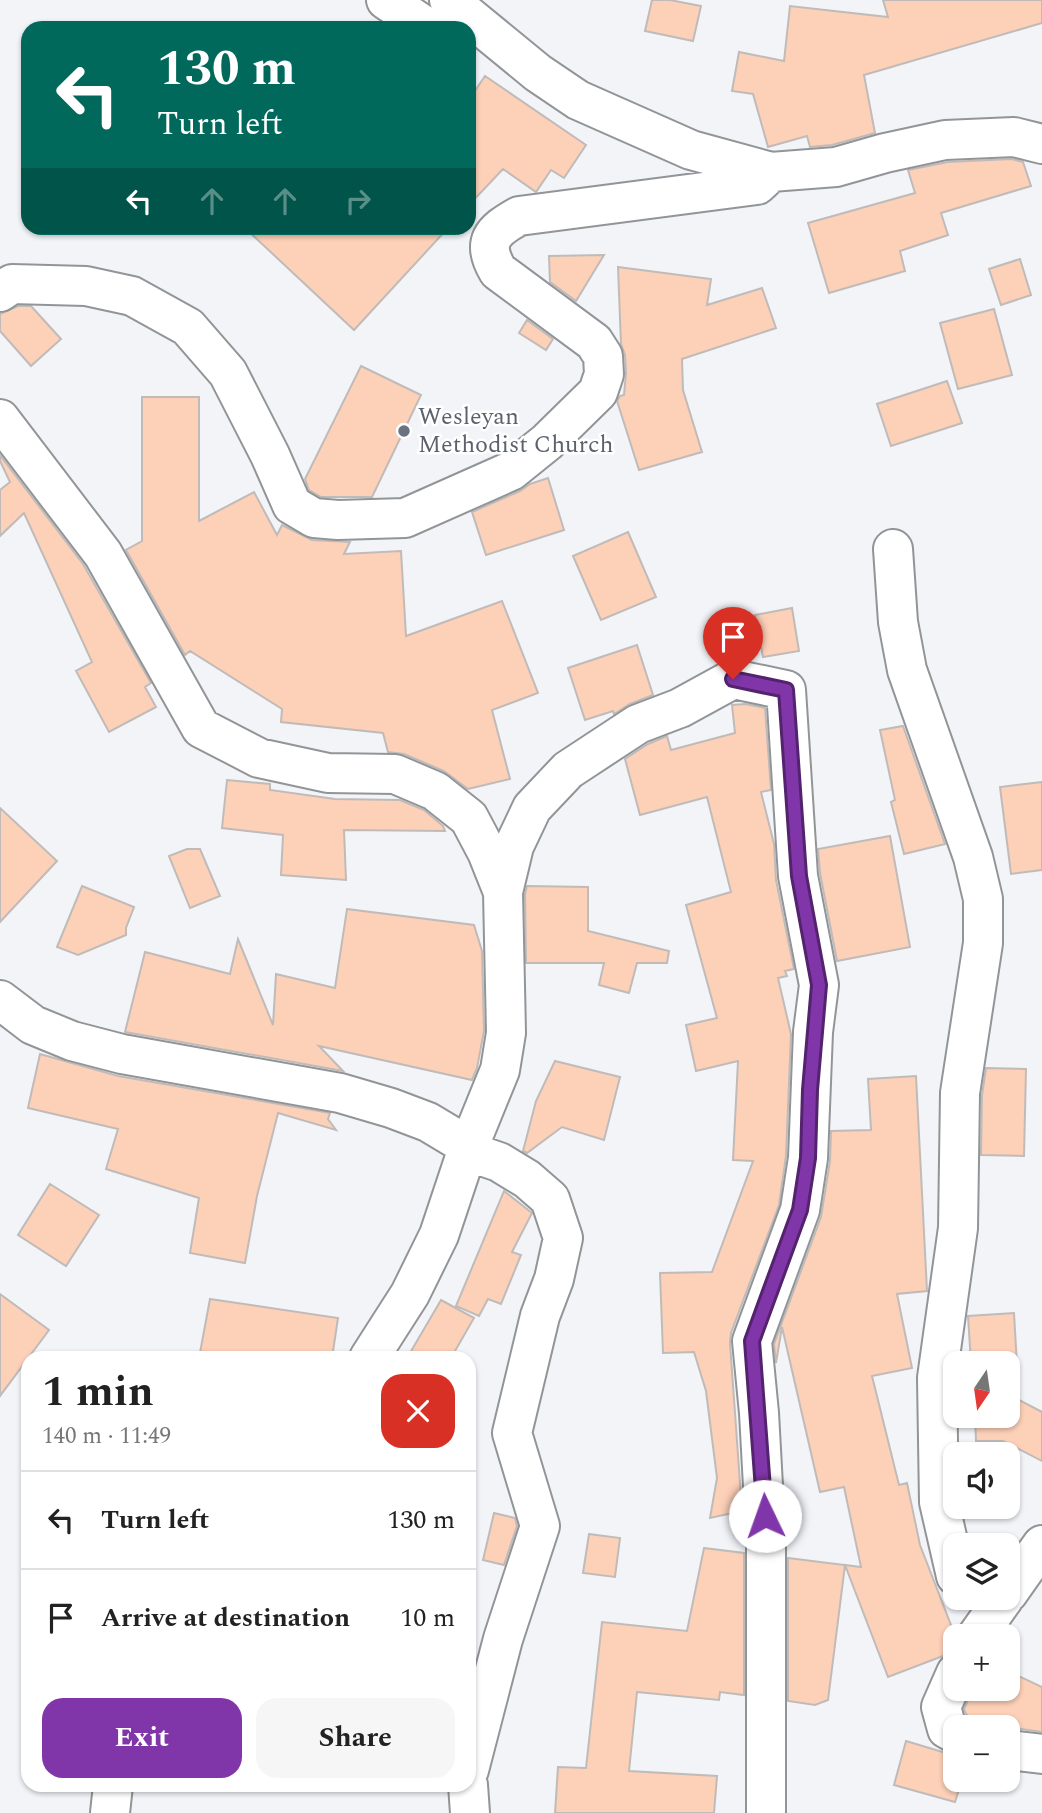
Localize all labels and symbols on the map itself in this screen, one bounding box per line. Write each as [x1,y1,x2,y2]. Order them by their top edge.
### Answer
place label: Wesleyan Methodist Church [418,399,614,463]
marker: Wesleyan Methodist Church [396,423,412,439]
pin [703,607,763,679]
north arrow [943,1351,1020,1428]
position arrow [728,1479,802,1553]

